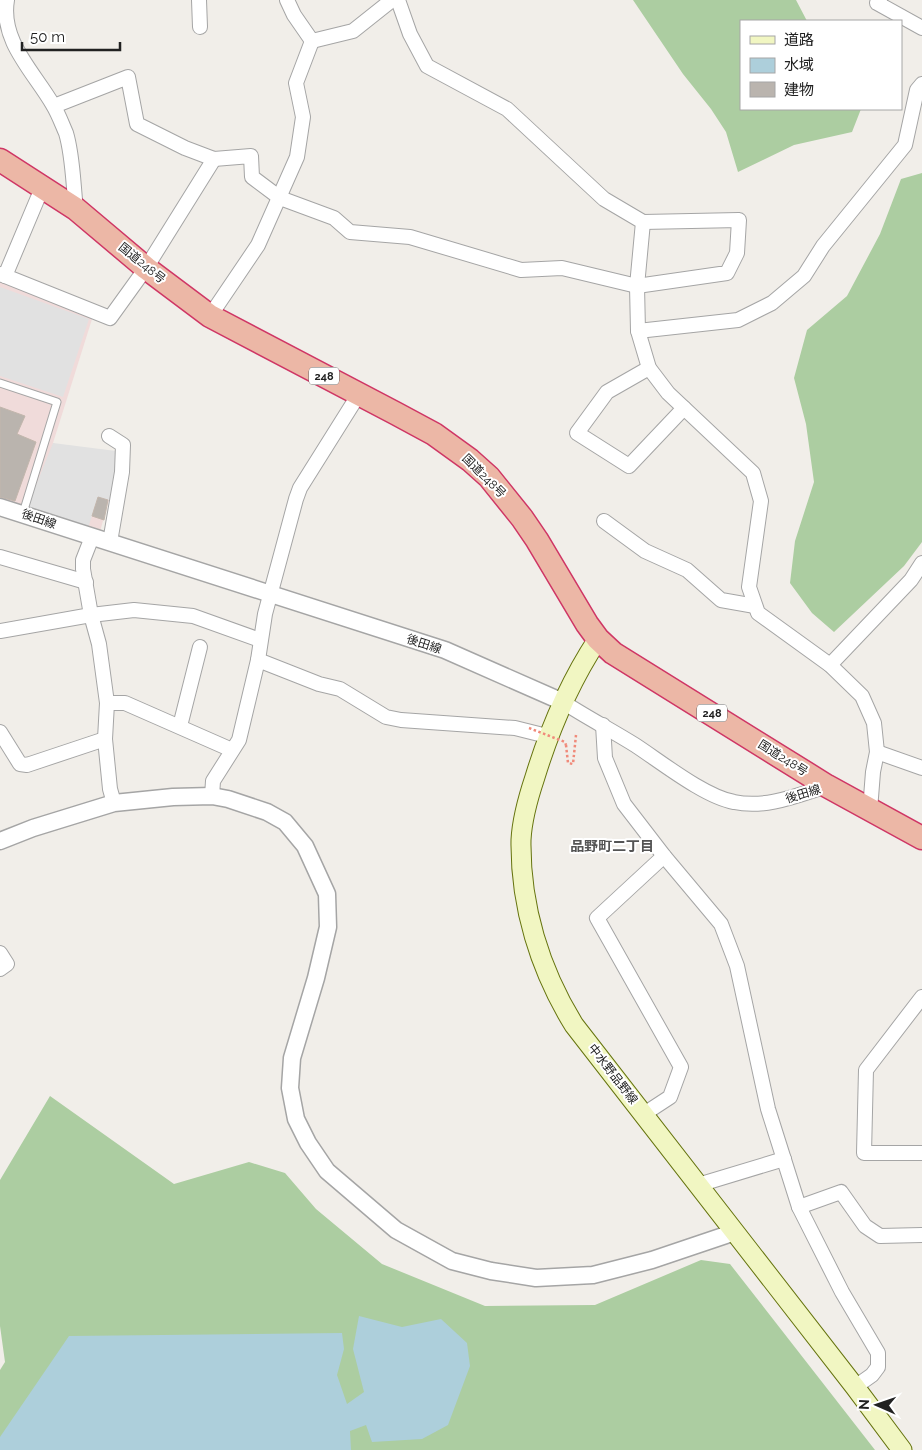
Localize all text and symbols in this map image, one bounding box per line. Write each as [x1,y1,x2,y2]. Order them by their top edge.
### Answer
scale bar [22,20,120,52]
legend [740,20,902,110]
text: 50 m [30,28,65,46]
text: 道路 [784,31,814,49]
text: 水域 [784,56,814,74]
text: 建物 [784,81,814,99]
street label: 国道248号 [116,240,168,286]
road number: 248 [309,368,339,384]
street label: 国道248号 [459,451,509,501]
street label: 後田線 [20,507,58,531]
street label: 後田線 [405,632,443,656]
road number: 248 [697,704,727,721]
street label: 国道248号 [756,737,810,779]
street label: 後田線 [784,782,822,806]
district label: 品野町二丁目 [570,838,654,854]
street label: 中水野品野線 [585,1041,641,1107]
north arrow [852,1380,902,1430]
text: N [856,1399,872,1410]

